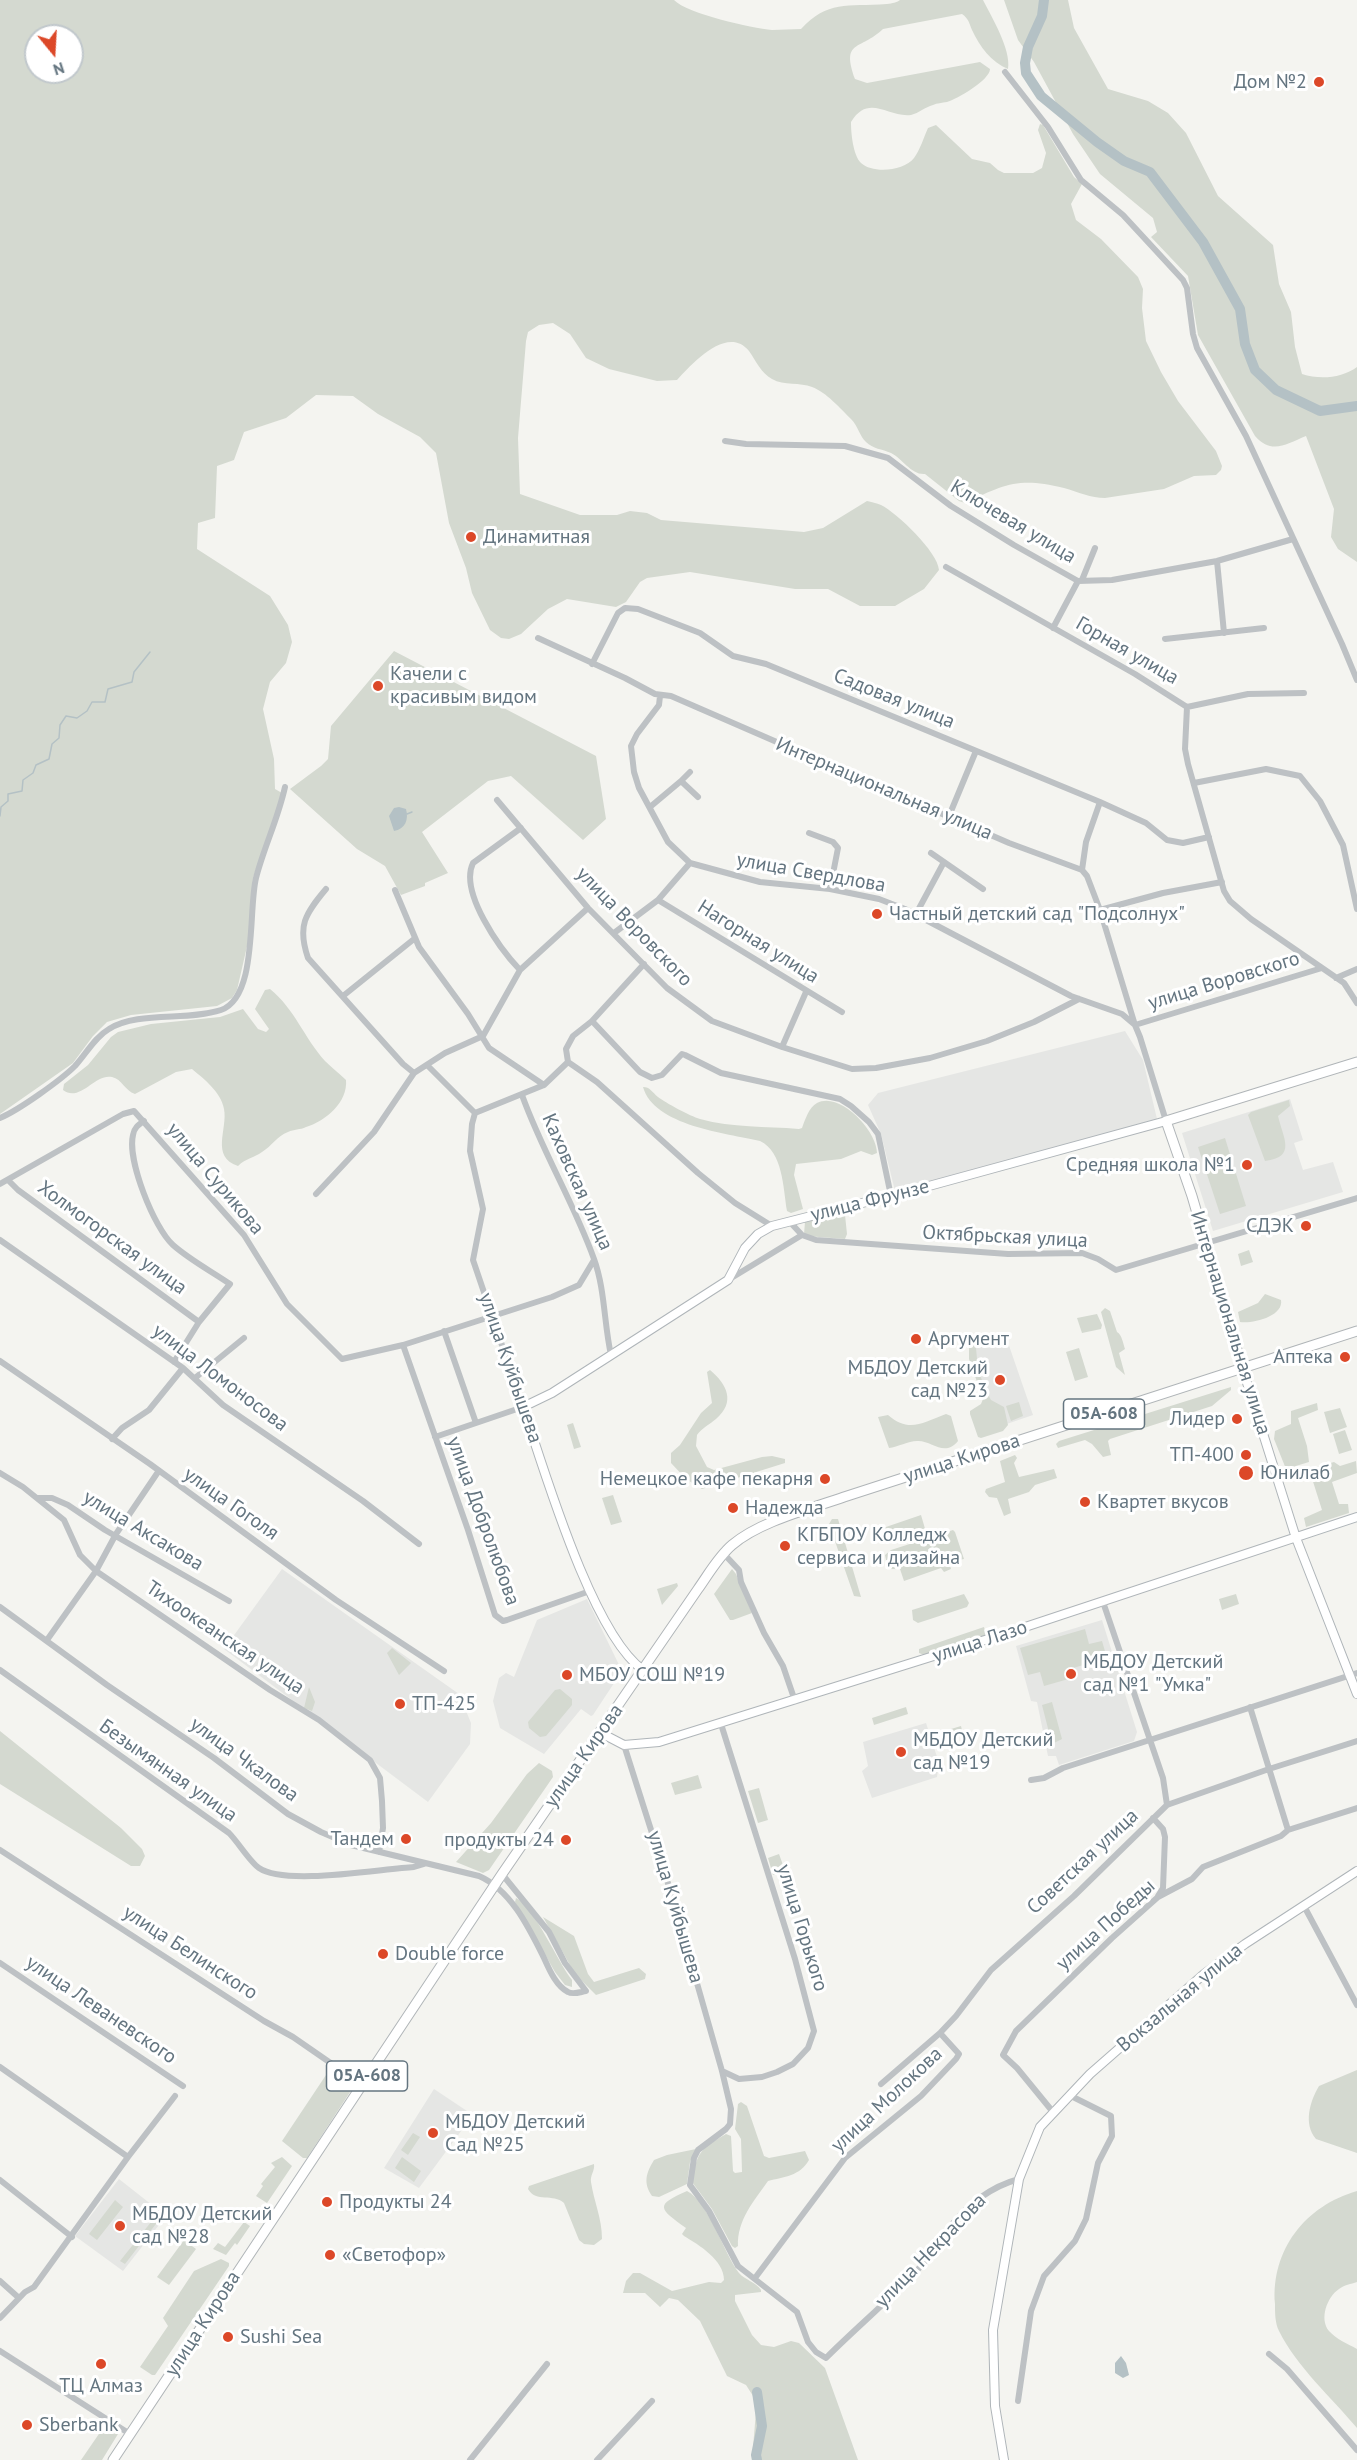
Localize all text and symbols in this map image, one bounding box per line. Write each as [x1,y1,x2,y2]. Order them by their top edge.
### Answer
north arrow [24,24,84,84]
text: N [51,58,67,80]
place label: Дом №2 [1234,70,1307,94]
marker: Дом №2 [1312,75,1326,89]
street label: Ключевая улица [946,475,1080,569]
place label: Динамитная [483,525,590,549]
marker: Динамитная [464,530,478,544]
street label: Горная улица [1071,612,1183,690]
place label: Качели с красивым видом [390,662,537,709]
street label: Садовая улица [830,664,958,734]
marker: Качели с красивым видом [371,679,385,693]
street label: Интернациональная улица [772,732,996,846]
street label: улица Свердлова [735,848,887,898]
street label: улица Воровского [571,862,697,992]
street label: Нагорная улица [693,895,823,989]
place label: Частный детский сад "Подсолнух" [889,902,1185,926]
marker: Частный детский сад "Подсолнух" [870,907,884,921]
street label: улица Воровского [1145,947,1303,1015]
street label: Каховская улица [536,1110,618,1254]
street label: улица Сурикова [161,1118,269,1240]
place label: Средняя школа №1 [1066,1153,1235,1177]
marker: Средняя школа №1 [1240,1158,1254,1172]
street label: улица Фрунзе [808,1175,932,1227]
street label: Холмогорская улица [33,1176,191,1300]
street label: Интернациональная улица [1184,1208,1276,1438]
place label: СДЭК [1246,1214,1294,1238]
marker: СДЭК [1299,1219,1313,1233]
street label: Октябрьская улица [922,1221,1088,1253]
street label: улица Куйбышева [473,1290,547,1446]
street label: улица Ломоносова [147,1319,293,1437]
place label: Аргумент [928,1327,1009,1351]
marker: Аргумент [909,1332,923,1346]
place label: Аптека [1273,1345,1333,1369]
marker: Аптека [1338,1350,1352,1364]
place label: МБДОУ Детский сад №23 [848,1356,988,1403]
marker: МБДОУ Детский сад №23 [993,1373,1007,1387]
road number: 05А-608 [1064,1399,1144,1429]
place label: Лидер [1170,1407,1225,1431]
marker: Лидер [1230,1412,1244,1426]
street label: улица Кирова [901,1429,1023,1489]
street label: улица Добролюбова [441,1433,525,1609]
place label: ТП-400 [1170,1443,1234,1467]
marker: ТП-400 [1239,1448,1253,1462]
place label: Юнилаб [1260,1461,1330,1485]
street label: улица Гоголя [179,1462,283,1546]
marker: Юнилаб [1237,1464,1255,1482]
place label: Немецкое кафе пекарня [600,1467,813,1491]
marker: Немецкое кафе пекарня [818,1472,832,1486]
street label: улица Аксакова [78,1486,208,1576]
place label: Квартет вкусов [1097,1490,1229,1514]
marker: Квартет вкусов [1078,1495,1092,1509]
place label: Надежда [745,1496,824,1520]
marker: Надежда [726,1501,740,1515]
place label: КГБПОУ Колледж сервиса и дизайна [797,1523,960,1570]
marker: КГБПОУ Колледж сервиса и дизайна [778,1539,792,1553]
street label: Тихоокеанская улица [141,1576,309,1700]
street label: улица Лазо [930,1615,1030,1669]
place label: МБДОУ Детский сад №1 "Умка" [1083,1650,1223,1697]
place label: МБОУ СОШ №19 [579,1663,725,1687]
marker: МБДОУ Детский сад №1 "Умка" [1064,1667,1078,1681]
marker: МБОУ СОШ №19 [560,1668,574,1682]
place label: ТП-425 [412,1692,476,1716]
marker: ТП-425 [393,1697,407,1711]
street label: улица Кирова [540,1700,628,1812]
street label: улица Чкалова [185,1713,303,1807]
street label: Безымянная улица [94,1714,242,1828]
place label: МБДОУ Детский сад №19 [913,1728,1053,1775]
marker: МБДОУ Детский сад №19 [894,1745,908,1759]
street label: Советская улица [1022,1804,1144,1920]
place label: Тандем [331,1827,394,1851]
place label: продукты 24 [444,1828,554,1852]
street label: улица Куйбышева [642,1828,708,1986]
marker: Тандем [399,1832,413,1846]
marker: продукты 24 [559,1833,573,1847]
street label: улица Горького [771,1862,833,1994]
street label: улица Победы [1052,1874,1160,1976]
street label: улица Белинского [118,1901,262,2005]
street label: Вокзальная улица [1112,1939,1248,2057]
place label: Double force [395,1942,504,1966]
marker: Double force [376,1947,390,1961]
street label: улица Леваневского [21,1951,181,2069]
street label: улица Молокова [826,2042,948,2158]
road number: 05А-608 [326,2061,407,2091]
place label: МБДОУ Детский Сад №25 [445,2110,585,2157]
marker: МБДОУ Детский Сад №25 [426,2126,440,2140]
street label: улица Некрасова [871,2189,991,2313]
place label: Продукты 24 [339,2190,452,2214]
marker: Продукты 24 [320,2195,334,2209]
place label: МБДОУ Детский сад №28 [132,2202,272,2249]
marker: МБДОУ Детский сад №28 [113,2219,127,2233]
place label: «Светофор» [342,2243,446,2267]
marker: «Светофор» [323,2248,337,2262]
street label: улица Кирова [160,2267,246,2381]
place label: Sushi Sea [240,2325,322,2349]
marker: Sushi Sea [221,2330,235,2344]
marker: ТЦ Алмаз [94,2357,108,2371]
place label: ТЦ Алмаз [59,2374,143,2398]
place label: Sberbank [39,2413,119,2437]
marker: Sberbank [20,2418,34,2432]

